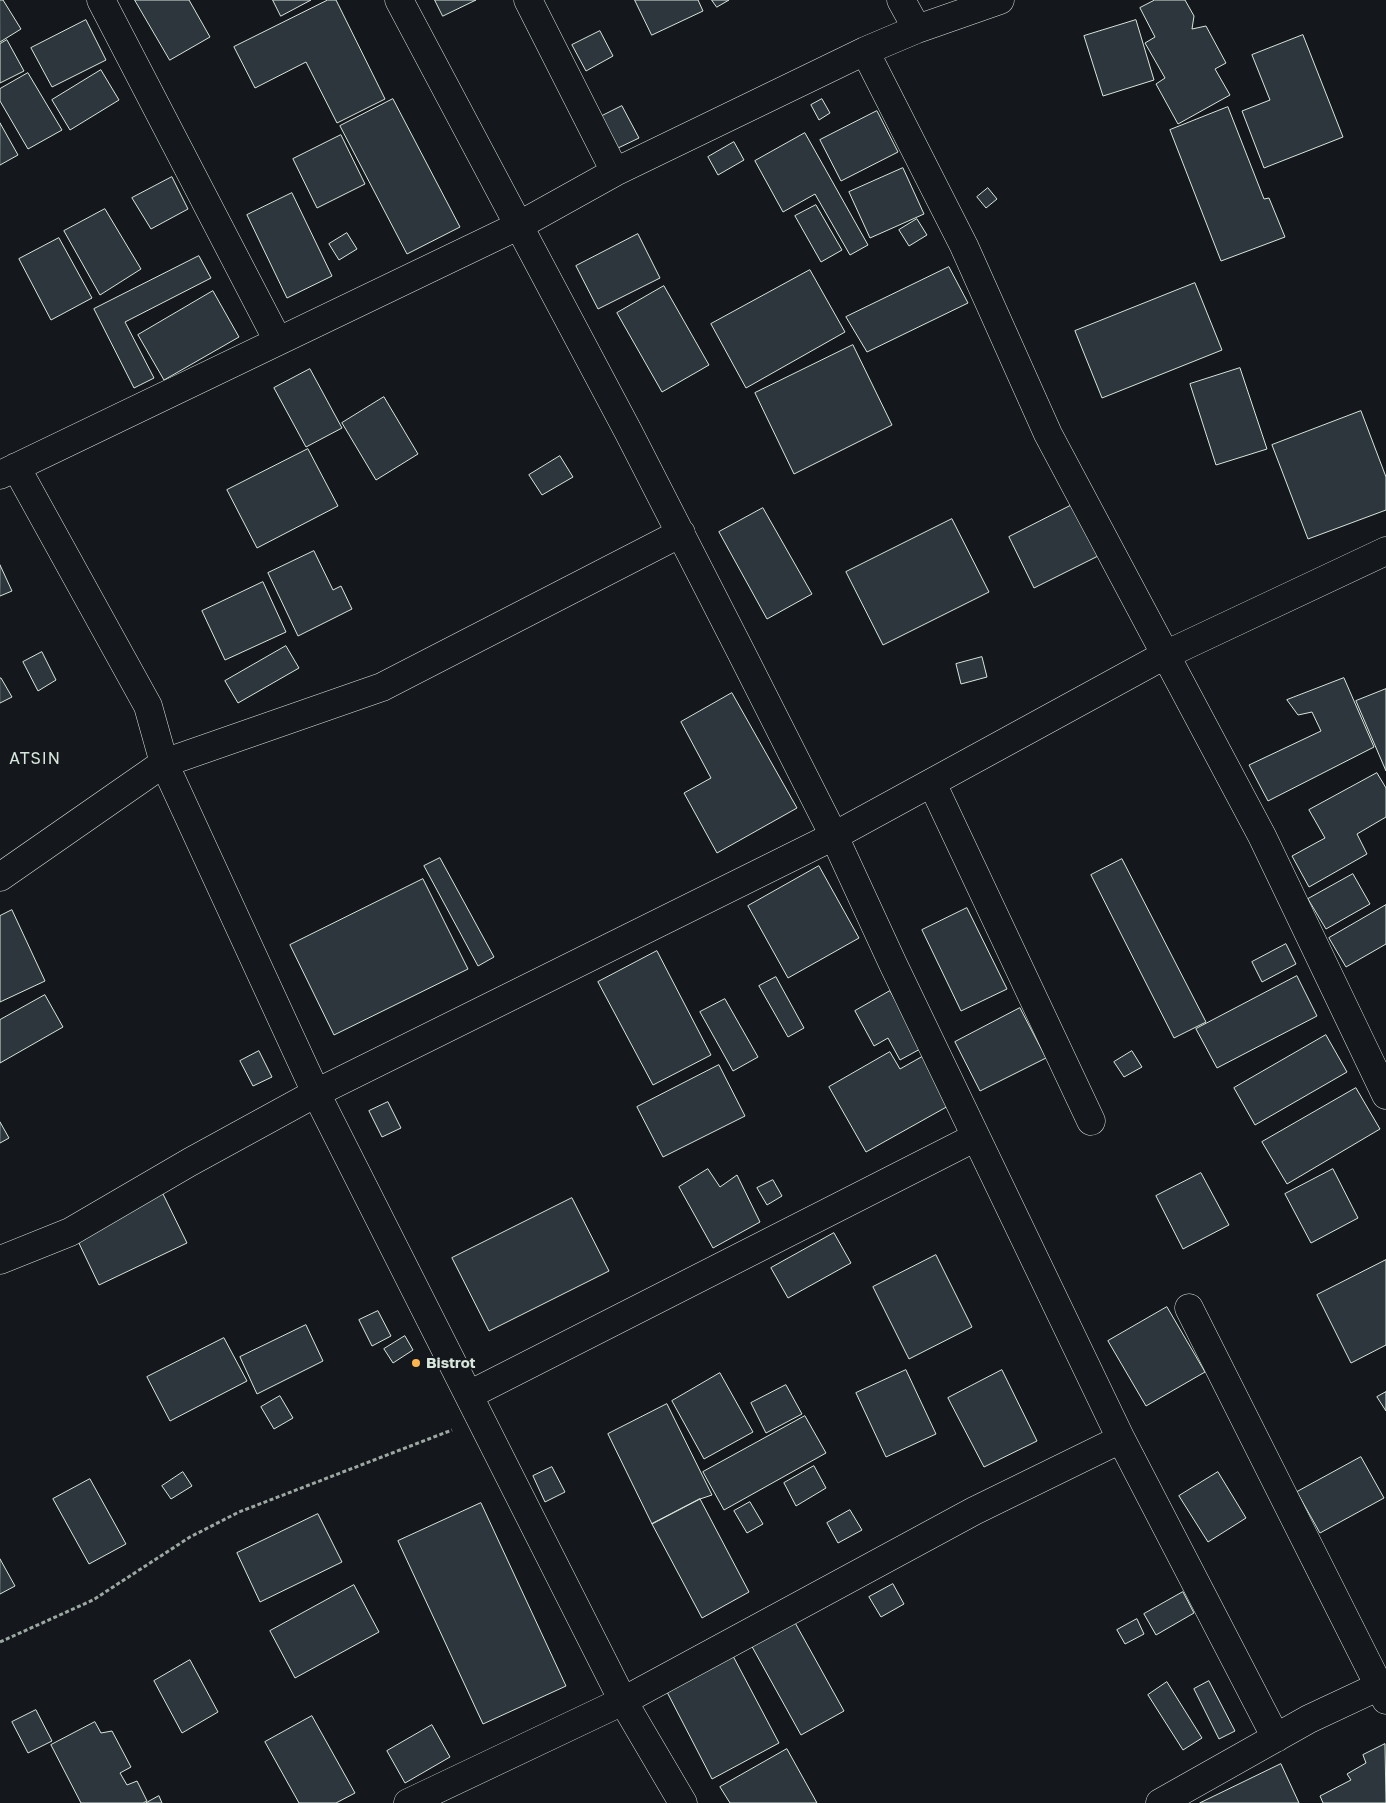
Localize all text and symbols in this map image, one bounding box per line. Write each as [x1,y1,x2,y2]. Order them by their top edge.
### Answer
district label: ATSIN [9,749,61,769]
place label: Bistrot [426,1354,476,1372]
marker: Bistrot [410,1357,422,1369]

